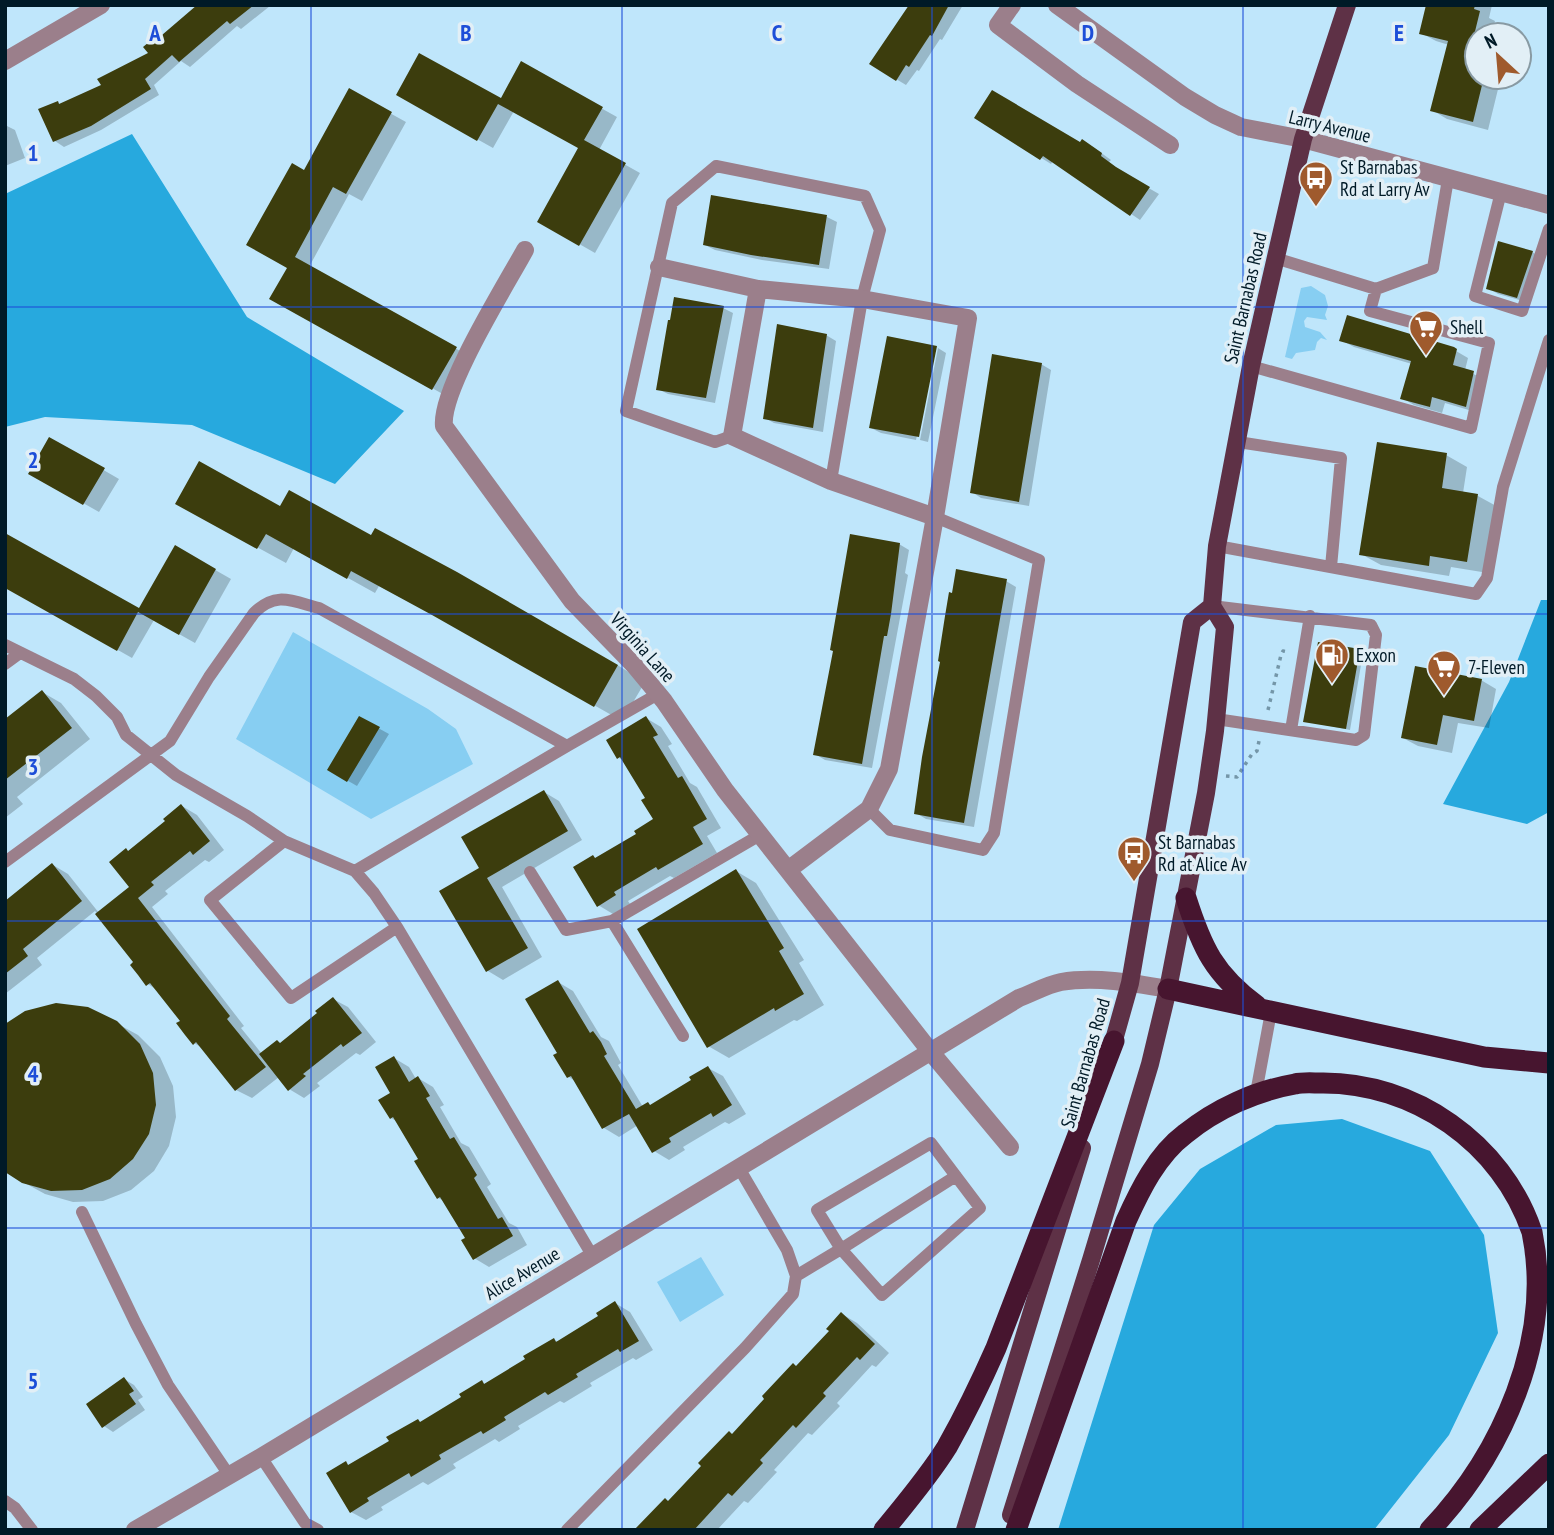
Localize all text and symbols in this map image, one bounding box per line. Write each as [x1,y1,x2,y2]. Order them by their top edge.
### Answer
text: A [148,18,161,47]
text: B [460,18,472,47]
text: C [772,18,783,47]
text: D [1082,18,1094,47]
text: E [1394,18,1404,47]
north arrow [1463,21,1533,91]
text: N [1481,28,1500,54]
street label: Larry Avenue [1286,104,1374,148]
text: 1 [28,138,39,167]
place label: St Barnabas Rd at Larry Av [1340,155,1430,201]
bus stop icon: St Barnabas Rd at Larry Av [1297,159,1335,208]
street label: Saint Barnabas Road [1218,230,1272,366]
supermarket icon: Shell [1407,308,1445,357]
place label: Shell [1450,315,1484,339]
text: 2 [28,445,39,474]
street label: Virginia Lane [605,606,681,687]
fuel station icon: Exxon [1313,636,1351,685]
place label: Exxon [1356,643,1396,667]
supermarket icon: 7-Eleven [1425,648,1463,697]
place label: 7-Eleven [1468,655,1525,679]
text: 3 [28,752,39,781]
place label: St Barnabas Rd at Alice Av [1158,830,1247,876]
bus stop icon: St Barnabas Rd at Alice Av [1115,834,1153,883]
street label: Saint Barnabas Road [1055,995,1115,1131]
text: 4 [28,1059,39,1088]
street label: Alice Avenue [480,1241,564,1305]
text: 5 [28,1366,39,1395]

